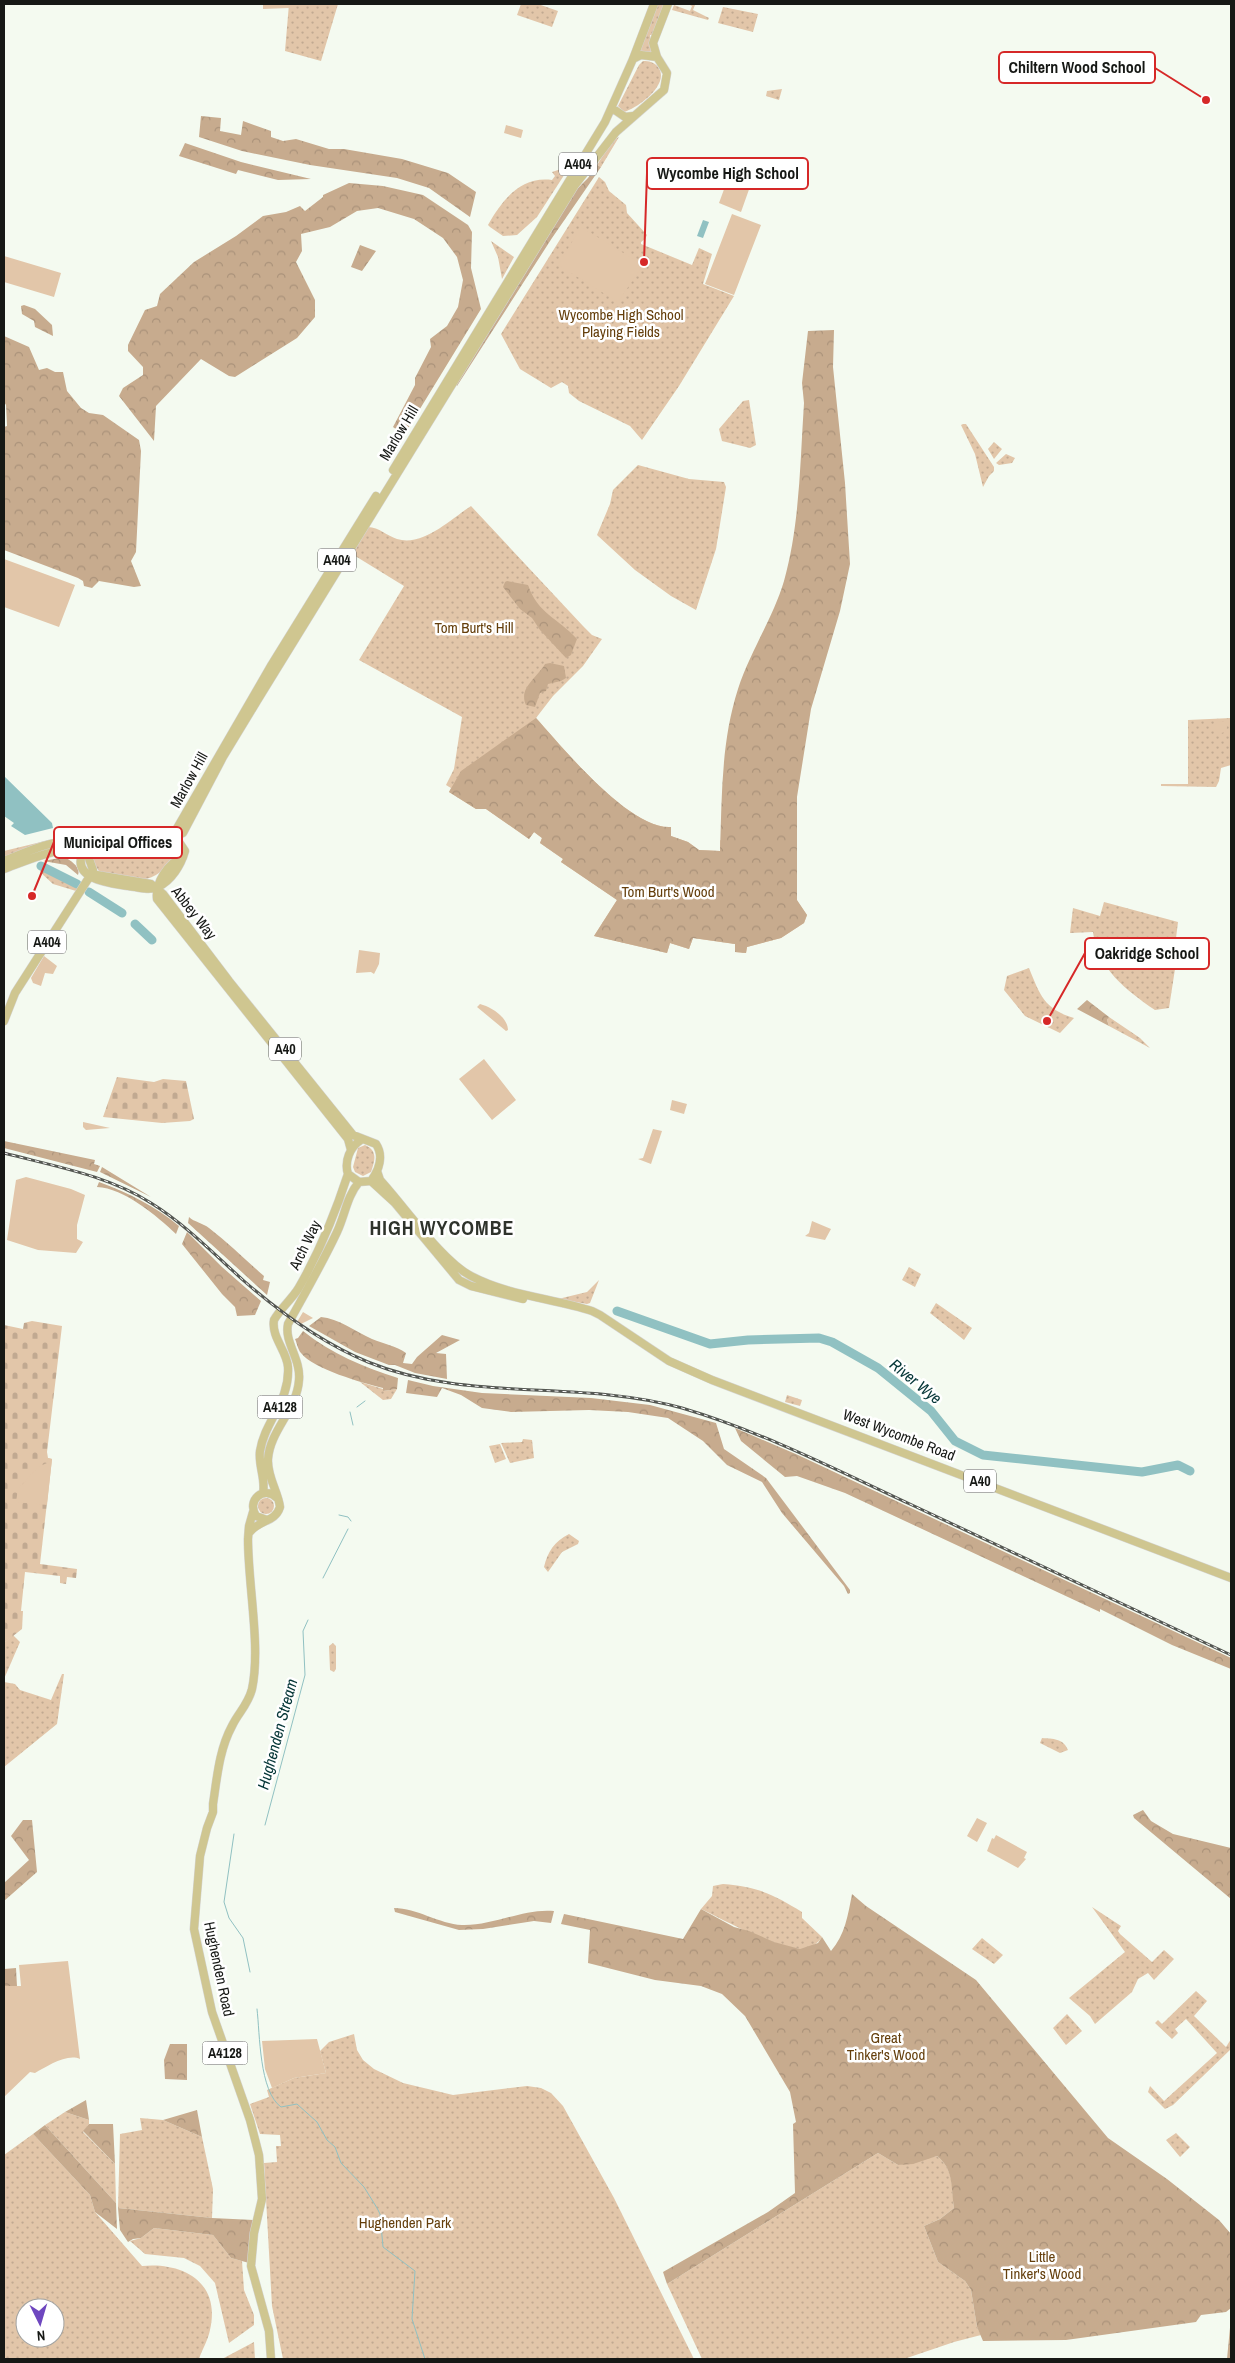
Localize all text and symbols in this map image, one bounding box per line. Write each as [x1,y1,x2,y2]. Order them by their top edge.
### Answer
callout: Chiltern Wood School [999,52,1155,83]
text: Chiltern Wood School [1009,56,1145,78]
road number: A404 [559,152,597,175]
callout: Wycombe High School [647,158,808,189]
text: Wycombe High School [657,162,799,184]
park label: Wycombe High School Playing Fields [559,304,684,342]
street label: Marlow Hill [374,401,423,464]
road number: A404 [318,548,356,572]
park label: Tom Burt's Hill [435,617,513,638]
street label: Marlow Hill [165,748,212,811]
callout: Municipal Offices [54,827,182,858]
text: Municipal Offices [64,831,172,853]
street label: Abbey Way [166,881,222,944]
park label: Tom Burt's Wood [621,881,715,902]
road number: A404 [28,930,66,954]
callout: Oakridge School [1085,938,1209,969]
text: Oakridge School [1095,942,1199,964]
road number: A40 [269,1038,301,1060]
district label: HIGH WYCOMBE [369,1214,515,1241]
street label: Arch Way [283,1216,326,1274]
water label: River Wye [885,1353,947,1409]
road number: A4128 [258,1395,302,1418]
street label: West Wycombe Road [840,1403,958,1466]
road number: A40 [964,1470,996,1492]
water label: Hughenden Stream [252,1676,302,1792]
street label: Hughenden Road [199,1920,240,2018]
park label: Great Tinker's Wood [847,2027,925,2065]
road number: A4128 [202,2042,248,2064]
park label: Hughenden Park [359,2212,452,2233]
park label: Little Tinker's Wood [1003,2246,1081,2284]
north arrow [15,2298,65,2348]
text: N [36,2327,46,2345]

